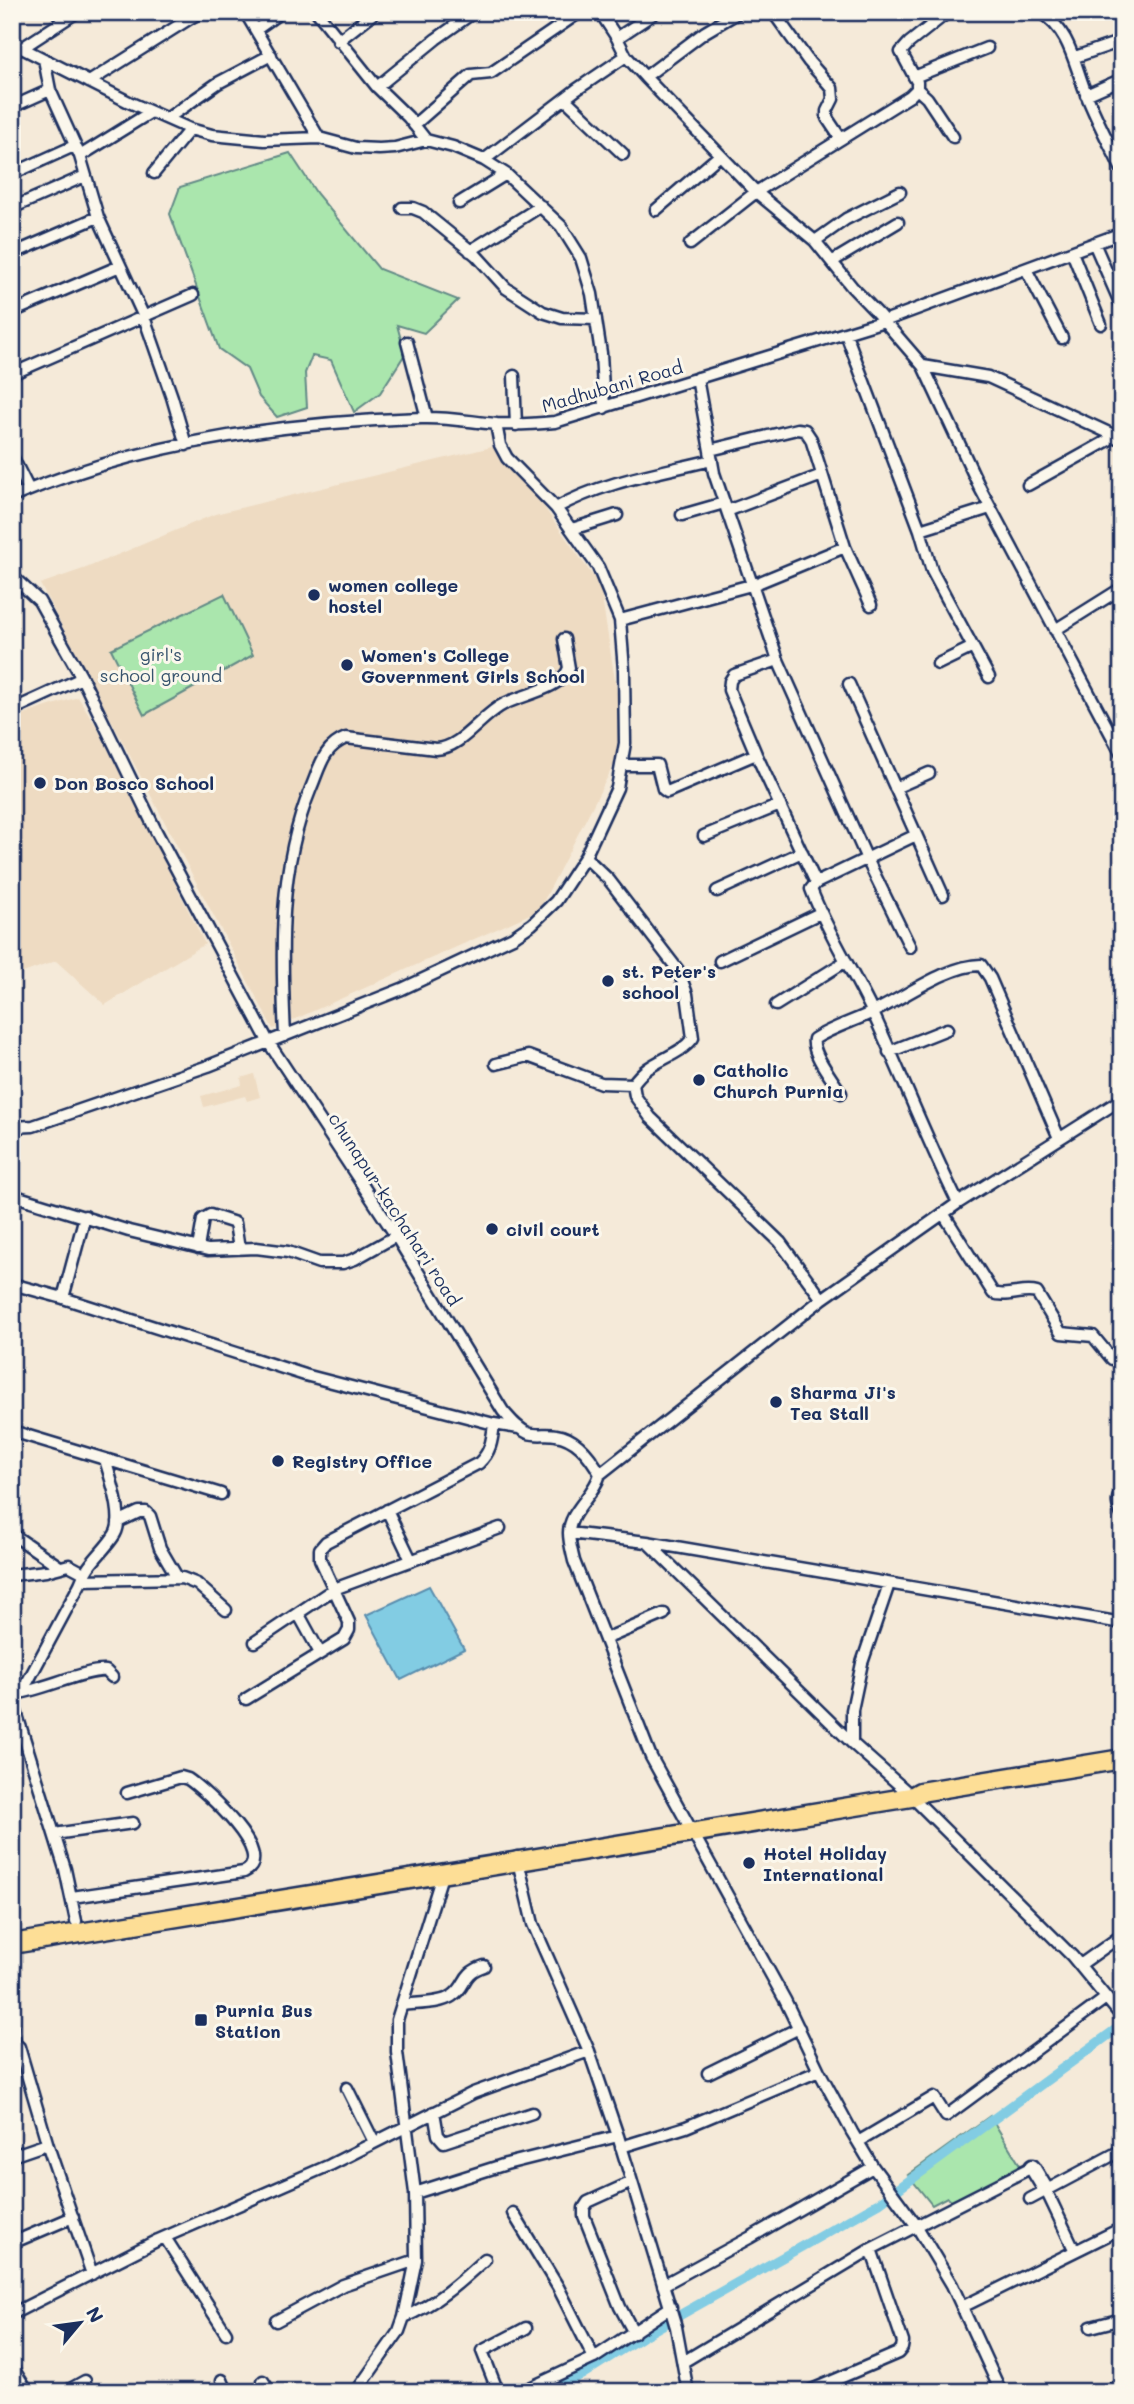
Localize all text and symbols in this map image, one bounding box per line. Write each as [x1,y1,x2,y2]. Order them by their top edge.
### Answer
street label: Madhubani Road [539,354,685,418]
place label: women college hostel [328,573,458,618]
marker: women college hostel [306,587,322,603]
park label: girl's school ground [100,642,222,687]
place label: Women's College Government Girls School [361,643,585,688]
marker: Women's College Government Girls School [339,657,355,673]
place label: Don Bosco School [54,771,214,795]
marker: Don Bosco School [32,775,48,791]
place label: st. Peter's school [622,959,716,1004]
marker: st. Peter's school [600,973,616,989]
place label: Catholic Church Purnia [713,1058,844,1103]
marker: Catholic Church Purnia [691,1072,707,1088]
street label: chunapur-kachahari road [323,1108,467,1310]
place label: civil court [506,1217,599,1241]
marker: civil court [484,1221,500,1237]
place label: Sharma Ji's Tea Stall [790,1380,896,1425]
marker: Sharma Ji's Tea Stall [768,1394,784,1410]
place label: Registry Office [292,1449,433,1473]
marker: Registry Office [270,1453,286,1469]
place label: Hotel Holiday International [763,1841,887,1886]
marker: Hotel Holiday International [741,1855,757,1871]
place label: Purnia Bus Station [215,1998,312,2043]
marker: Purnia Bus Station [193,2012,209,2028]
north arrow [46,2288,116,2358]
text: N [81,2302,110,2327]

